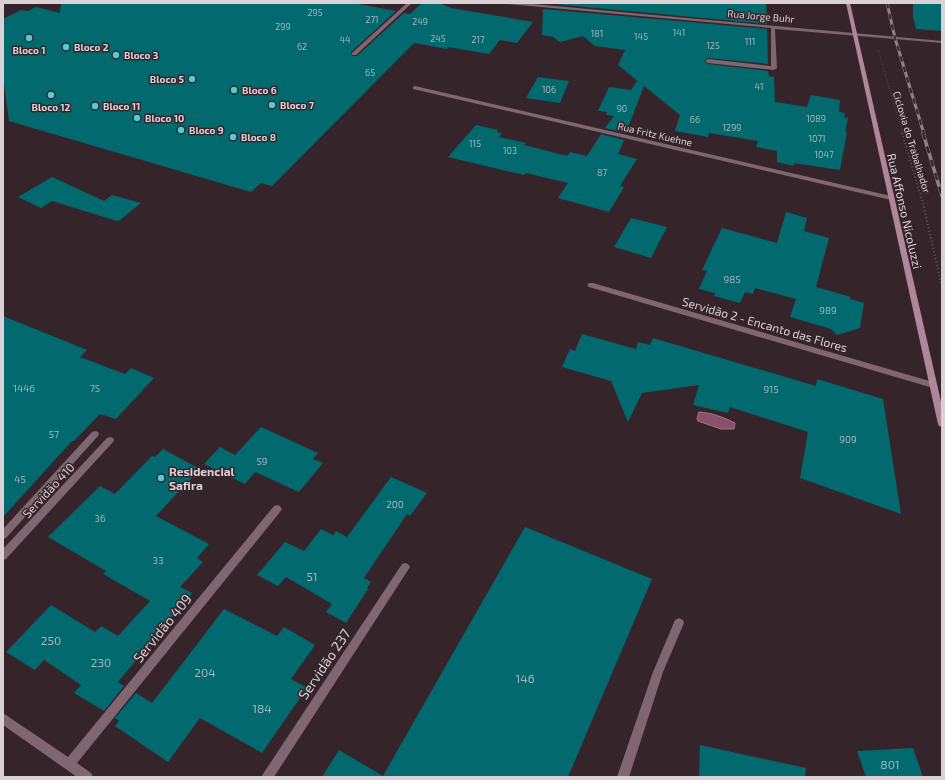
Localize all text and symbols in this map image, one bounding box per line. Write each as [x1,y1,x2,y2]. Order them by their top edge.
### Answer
house number: 295 [307,7,323,18]
street label: Rua Jorge Buhr [727,7,795,25]
house number: 271 [365,14,379,25]
house number: 249 [412,16,428,27]
house number: 299 [275,21,291,32]
house number: 141 [673,27,685,38]
house number: 181 [591,28,603,39]
house number: 145 [634,31,648,42]
marker: Bloco 1 [24,33,34,43]
house number: 245 [430,33,446,44]
house number: 44 [339,34,351,45]
house number: 217 [471,34,485,45]
house number: 111 [745,36,755,47]
house number: 125 [706,40,720,51]
place label: Bloco 2 [74,41,109,53]
house number: 62 [297,41,307,52]
marker: Bloco 2 [61,42,71,52]
place label: Bloco 1 [13,44,46,56]
place label: Bloco 3 [124,49,159,61]
marker: Bloco 3 [111,50,121,60]
house number: 65 [365,67,375,78]
place label: Bloco 5 [150,73,184,85]
marker: Bloco 5 [187,74,197,84]
house number: 41 [754,81,764,92]
place label: Bloco 6 [242,84,277,96]
house number: 106 [542,84,556,95]
marker: Bloco 6 [229,85,239,95]
marker: Bloco 12 [46,90,56,100]
street label: Ciclovia do Trabalhador [891,90,933,194]
place label: Bloco 7 [280,99,315,111]
place label: Bloco 11 [103,100,140,112]
marker: Bloco 7 [267,100,277,110]
place label: Bloco 12 [32,101,71,113]
marker: Bloco 11 [90,101,100,111]
house number: 90 [617,103,627,114]
place label: Bloco 10 [145,112,184,124]
marker: Bloco 10 [132,113,142,123]
house number: 1089 [806,113,826,124]
house number: 66 [690,114,700,125]
street label: Rua Fritz Kuehne [616,120,694,148]
house number: 1299 [723,122,741,133]
place label: Bloco 9 [189,124,224,136]
marker: Bloco 9 [176,125,186,135]
place label: Bloco 8 [241,131,276,143]
marker: Bloco 8 [228,132,238,142]
house number: 1071 [808,133,826,144]
house number: 115 [469,138,481,149]
house number: 103 [503,145,517,156]
house number: 1047 [814,149,834,160]
street label: Rua Affonso Nicoluzzi [885,152,925,270]
house number: 87 [597,167,607,178]
house number: 985 [723,273,741,285]
street label: Servidão 2 - Encanto das Flores [681,294,849,354]
house number: 989 [819,304,837,316]
house number: 1446 [13,382,35,394]
house number: 75 [90,382,100,394]
house number: 915 [763,383,779,395]
house number: 57 [49,428,59,440]
house number: 909 [839,433,857,445]
house number: 59 [256,455,268,467]
street label: Servidão 410 [19,460,77,520]
place label: Residencial Safira [169,464,235,492]
house number: 45 [14,473,26,485]
marker: Residencial Safira [156,473,166,483]
house number: 200 [386,498,404,510]
house number: 36 [94,512,106,524]
house number: 33 [152,554,164,566]
house number: 51 [306,569,318,583]
street label: Servidão 409 [129,590,195,666]
street label: Servidão 237 [294,625,354,703]
house number: 250 [41,633,61,647]
house number: 230 [91,655,111,669]
house number: 204 [194,665,216,679]
house number: 146 [515,671,535,685]
house number: 184 [252,701,272,715]
house number: 801 [880,757,900,771]

